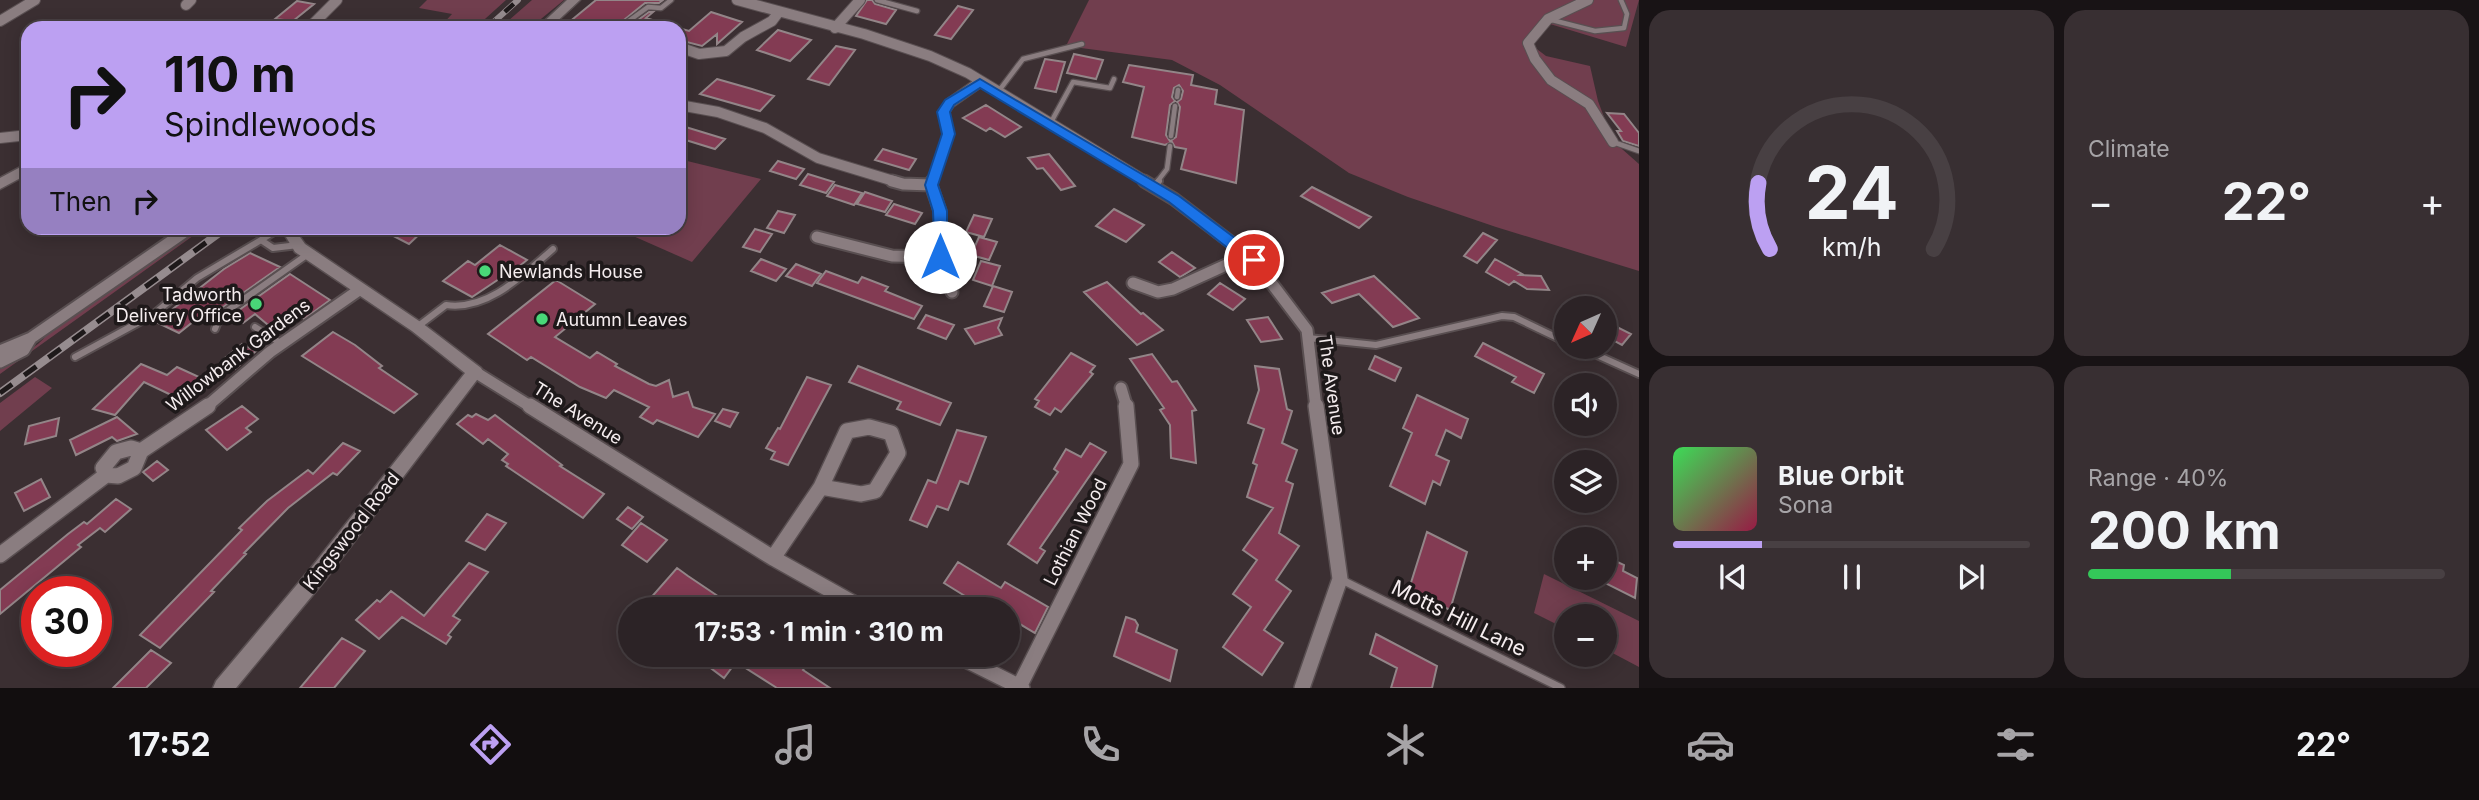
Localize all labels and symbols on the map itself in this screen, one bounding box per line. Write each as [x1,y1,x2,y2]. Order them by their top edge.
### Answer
position arrow [903,220,977,294]
pin [1224,230,1284,290]
place label: Newlands House [499,261,643,282]
marker: Newlands House [477,263,493,279]
place label: Tadworth Delivery Office [116,284,242,326]
street label: Willowbank Gardens [162,294,314,416]
marker: Tadworth Delivery Office [248,296,264,312]
north arrow [1554,296,1617,359]
place label: Autumn Leaves [556,309,688,330]
marker: Autumn Leaves [534,311,550,327]
street label: The Avenue [1315,333,1349,437]
street label: The Avenue [530,377,626,449]
street label: Kingswood Road [299,468,403,594]
street label: Lothian Wood [1039,475,1111,589]
street label: Motts Hill Lane [1388,575,1530,661]
speed limit sign: 30 [21,576,112,667]

